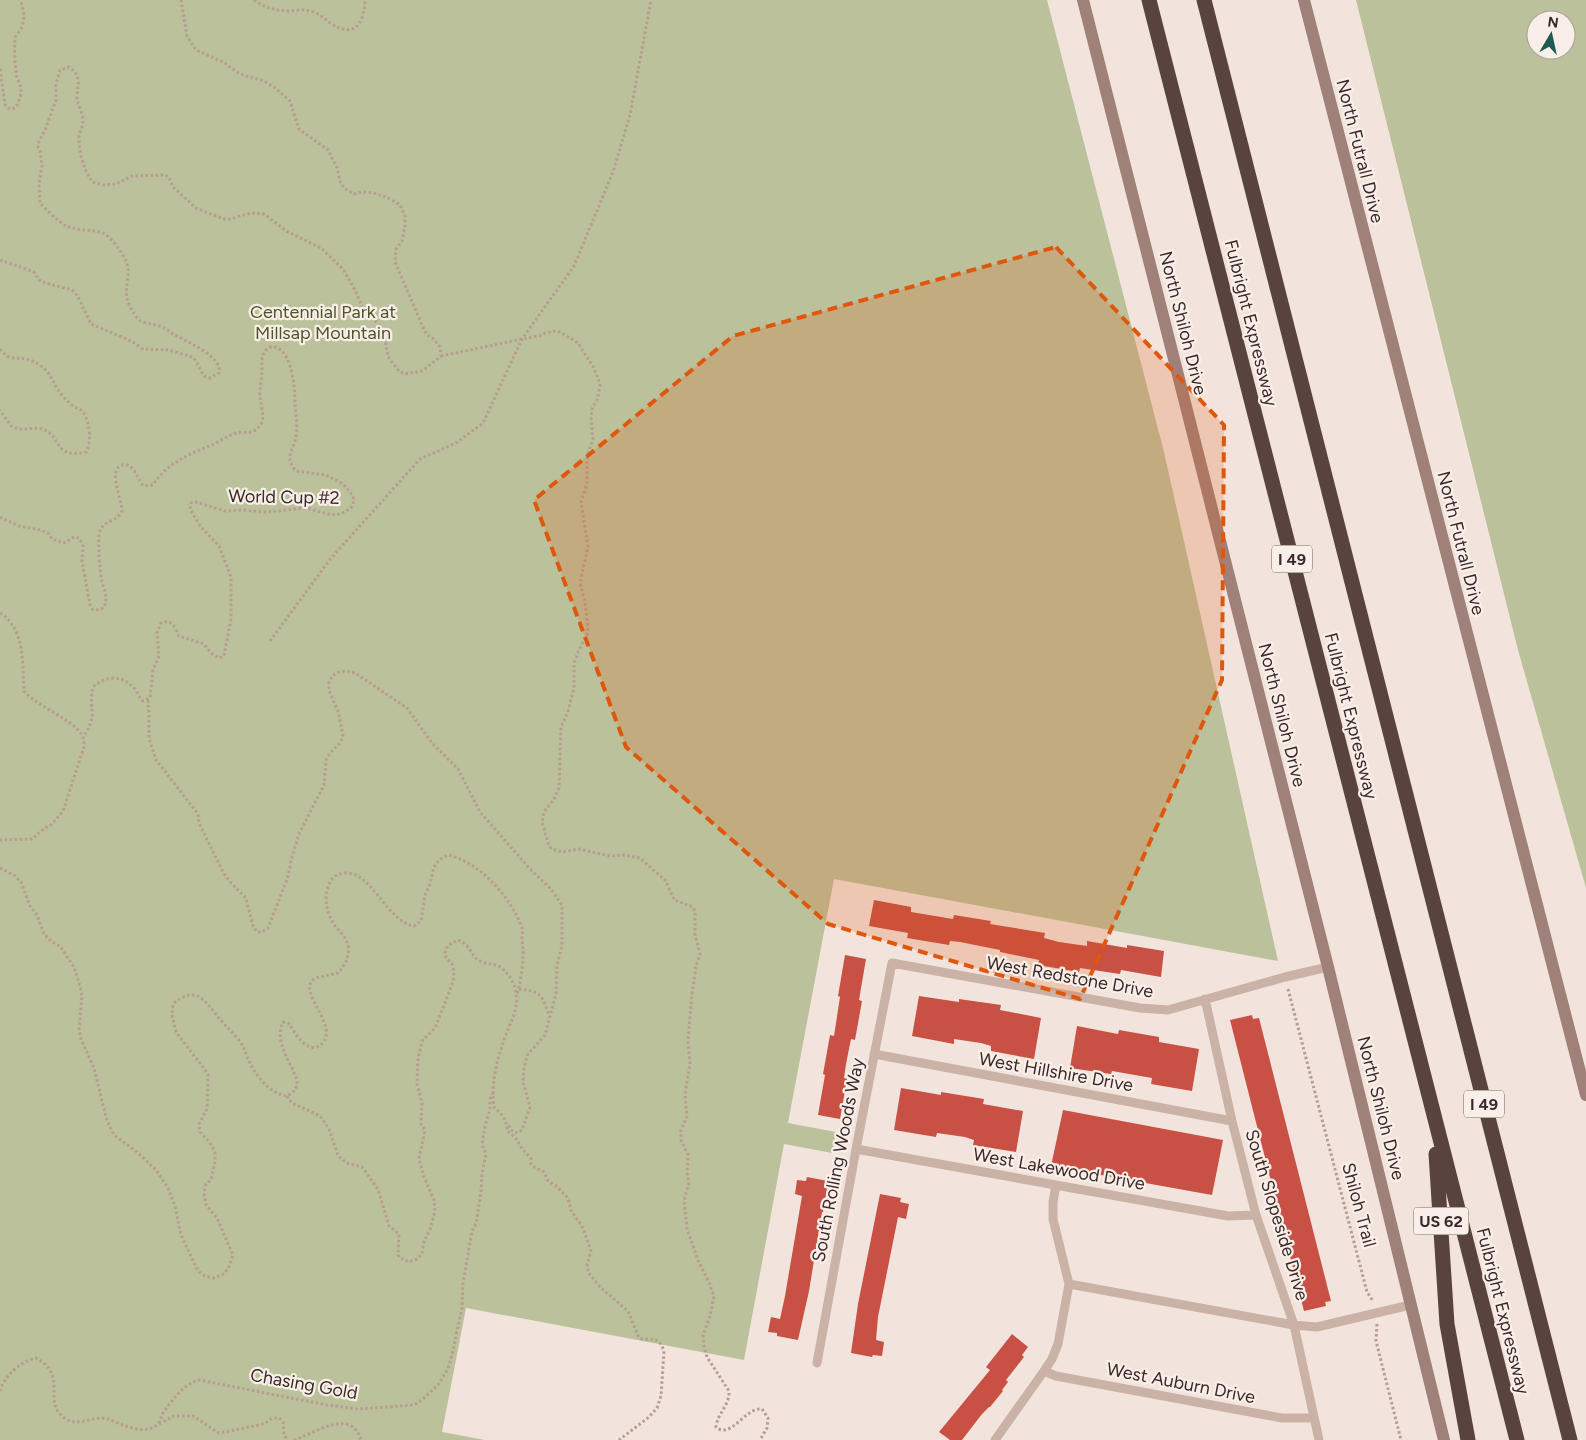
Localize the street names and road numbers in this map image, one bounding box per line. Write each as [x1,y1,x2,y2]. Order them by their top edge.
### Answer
street label: North Futrall Drive [1331,77,1389,225]
street label: Fulbright Expressway [1220,237,1283,409]
street label: North Shiloh Drive [1154,249,1212,397]
street label: North Futrall Drive [1432,469,1490,617]
street label: World Cup #2 [228,485,340,509]
road number: I 49 [1272,546,1312,572]
street label: Fulbright Expressway [1320,630,1383,802]
street label: North Shiloh Drive [1253,641,1311,789]
street label: West Redstone Drive [985,951,1155,1003]
street label: North Shiloh Drive [1352,1034,1410,1182]
street label: West Hillshire Drive [977,1048,1135,1096]
street label: South Rolling Woods Way [807,1056,869,1264]
road number: I 49 [1464,1090,1504,1118]
street label: South Slopeside Drive [1240,1127,1314,1303]
street label: West Lakewood Drive [971,1143,1147,1195]
street label: Shiloh Trail [1337,1160,1381,1250]
road number: US 62 [1414,1208,1468,1234]
street label: Fulbright Expressway [1472,1225,1535,1397]
street label: West Auburn Drive [1105,1358,1257,1408]
street label: Chasing Gold [249,1364,359,1404]

